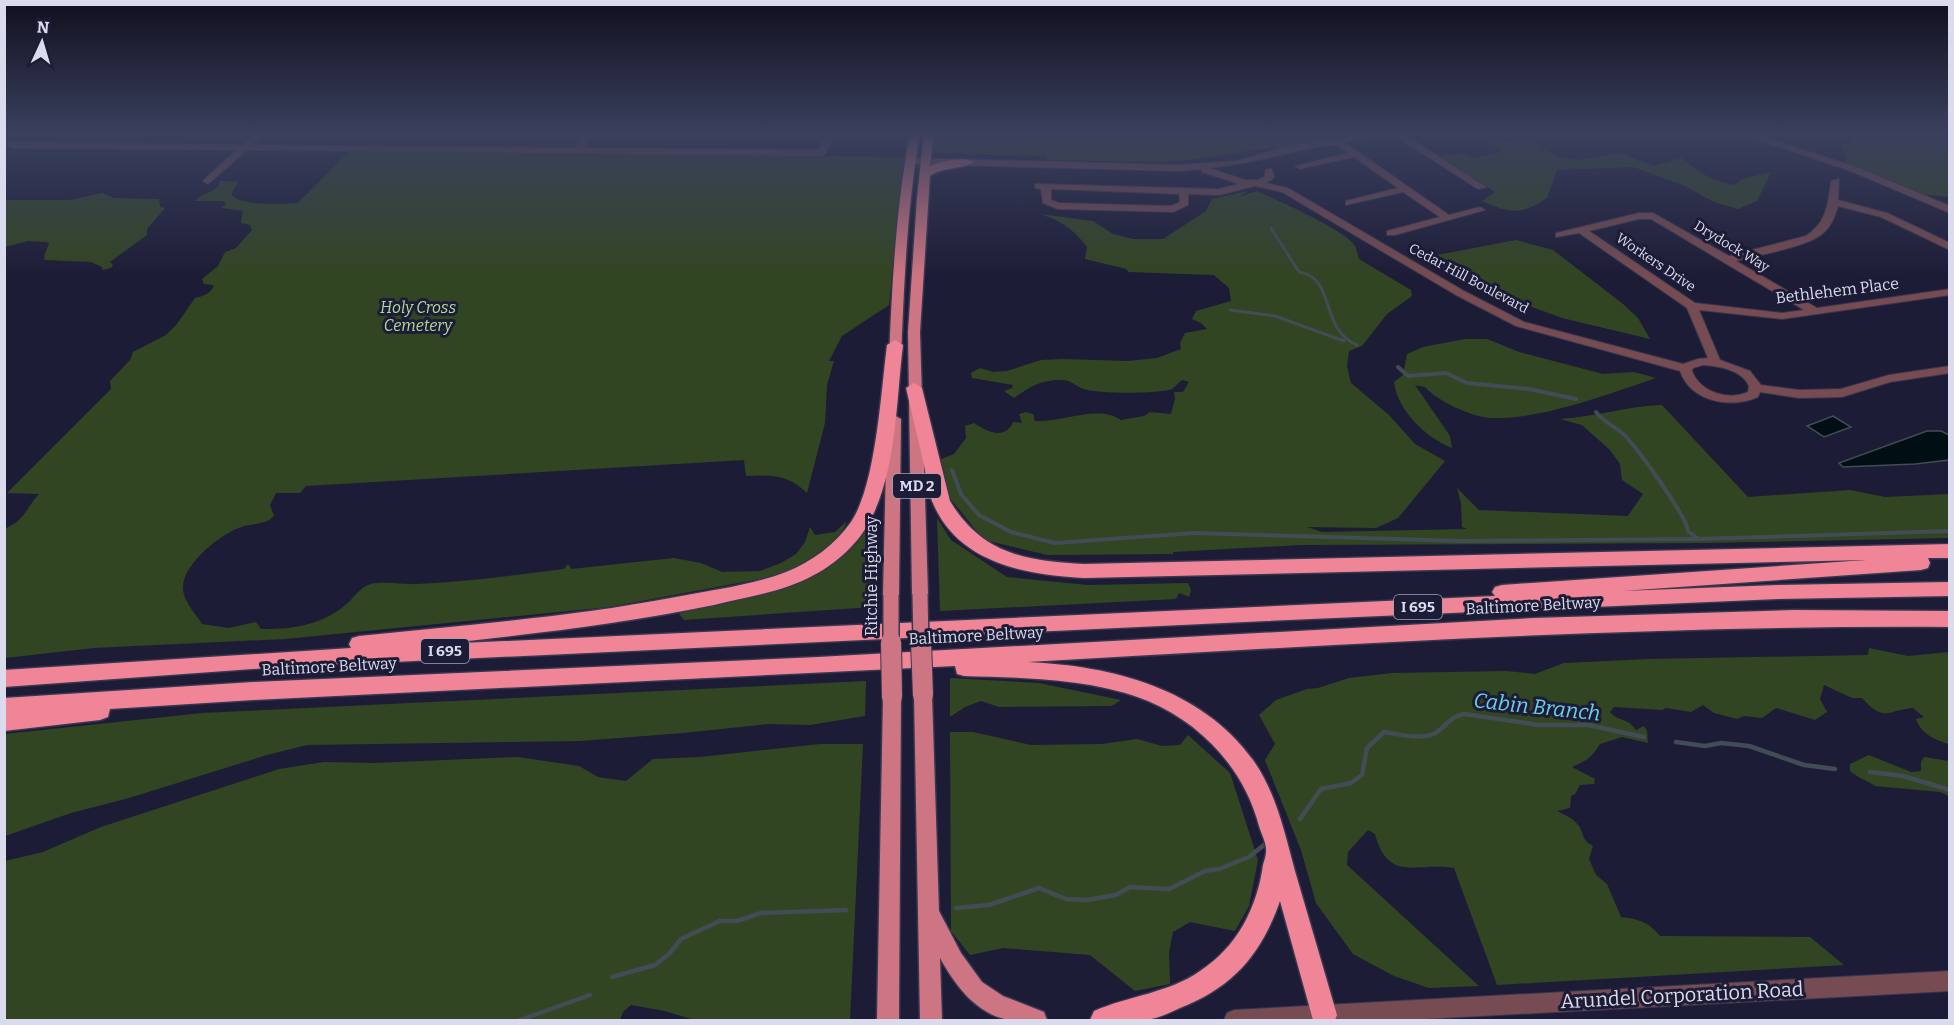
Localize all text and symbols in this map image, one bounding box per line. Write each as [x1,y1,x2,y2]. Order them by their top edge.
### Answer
north arrow [12,12,72,72]
text: N [36,18,50,37]
street label: Drydock Way [1691,217,1773,276]
street label: Workers Drive [1613,230,1699,295]
street label: Cedar Hill Boulevard [1406,240,1532,317]
street label: Bethlehem Place [1774,274,1900,307]
park label: Holy Cross Cemetery [380,298,456,335]
road number: MD 2 [893,474,941,498]
street label: Ritchie Highway [862,515,881,636]
street label: Baltimore Beltway [1465,592,1602,619]
road number: I 695 [1394,595,1442,619]
street label: Baltimore Beltway [908,622,1045,649]
road number: I 695 [421,639,469,663]
street label: Baltimore Beltway [261,653,398,680]
water label: Cabin Branch [1472,687,1602,727]
street label: Arundel Corporation Road [1560,977,1804,1013]

